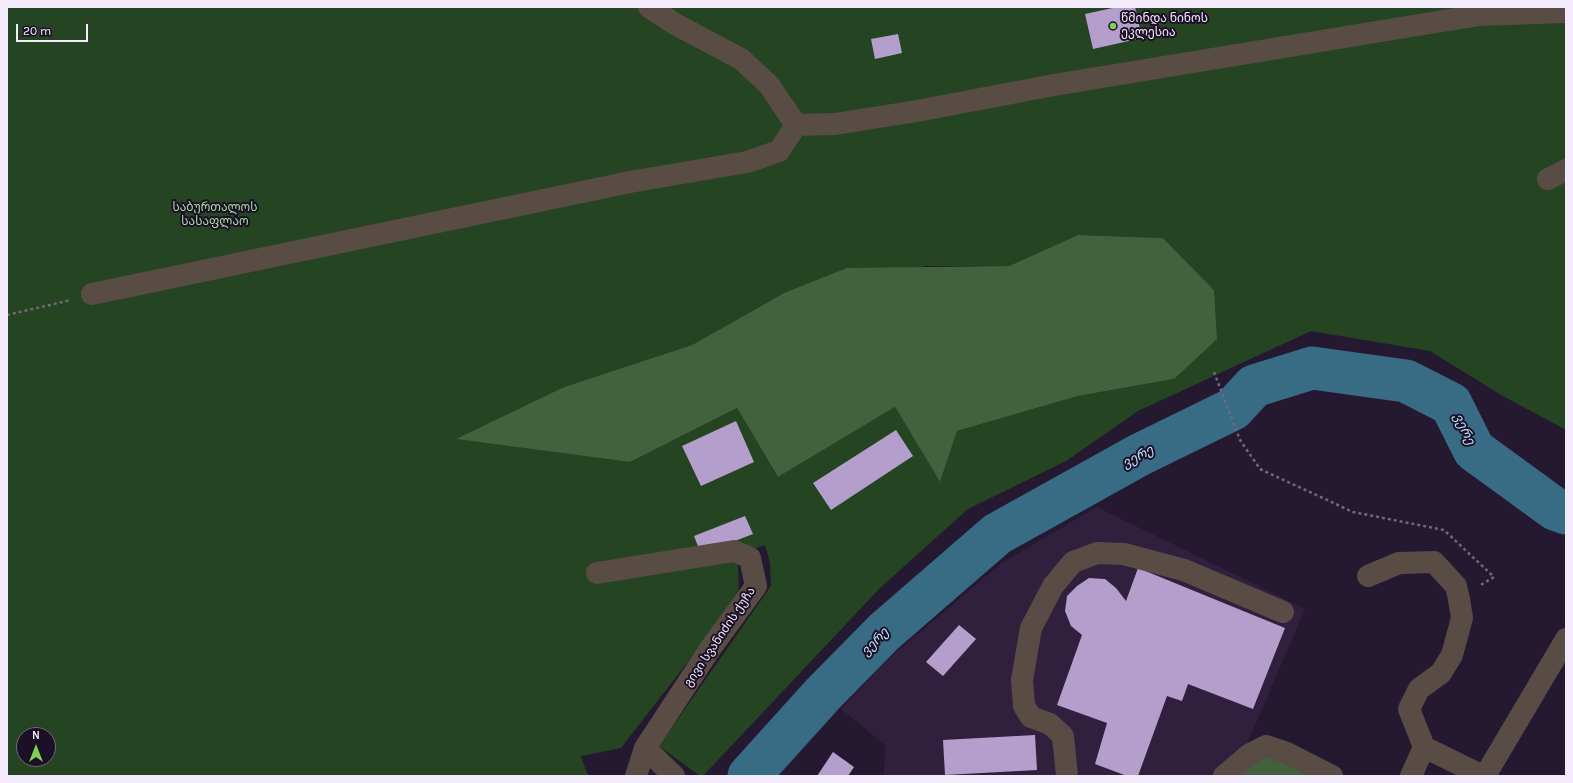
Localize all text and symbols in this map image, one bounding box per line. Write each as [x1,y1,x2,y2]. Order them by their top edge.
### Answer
place label: წმინდა ნინოს ეკლესია [1121,12,1208,40]
scale bar [18,16,90,42]
marker: წმინდა ნინოს ეკლესია [1108,21,1118,31]
text: 20 m [23,24,51,38]
park label: საბურთალოს სასაფლაო [172,201,258,229]
water label: ვერე [1450,411,1478,447]
water label: ვერე [1120,442,1156,472]
street label: გივი სვანიძის ქუჩა [681,584,759,690]
water label: ვერე [858,625,892,659]
north arrow [16,727,56,767]
text: N [32,729,40,742]

